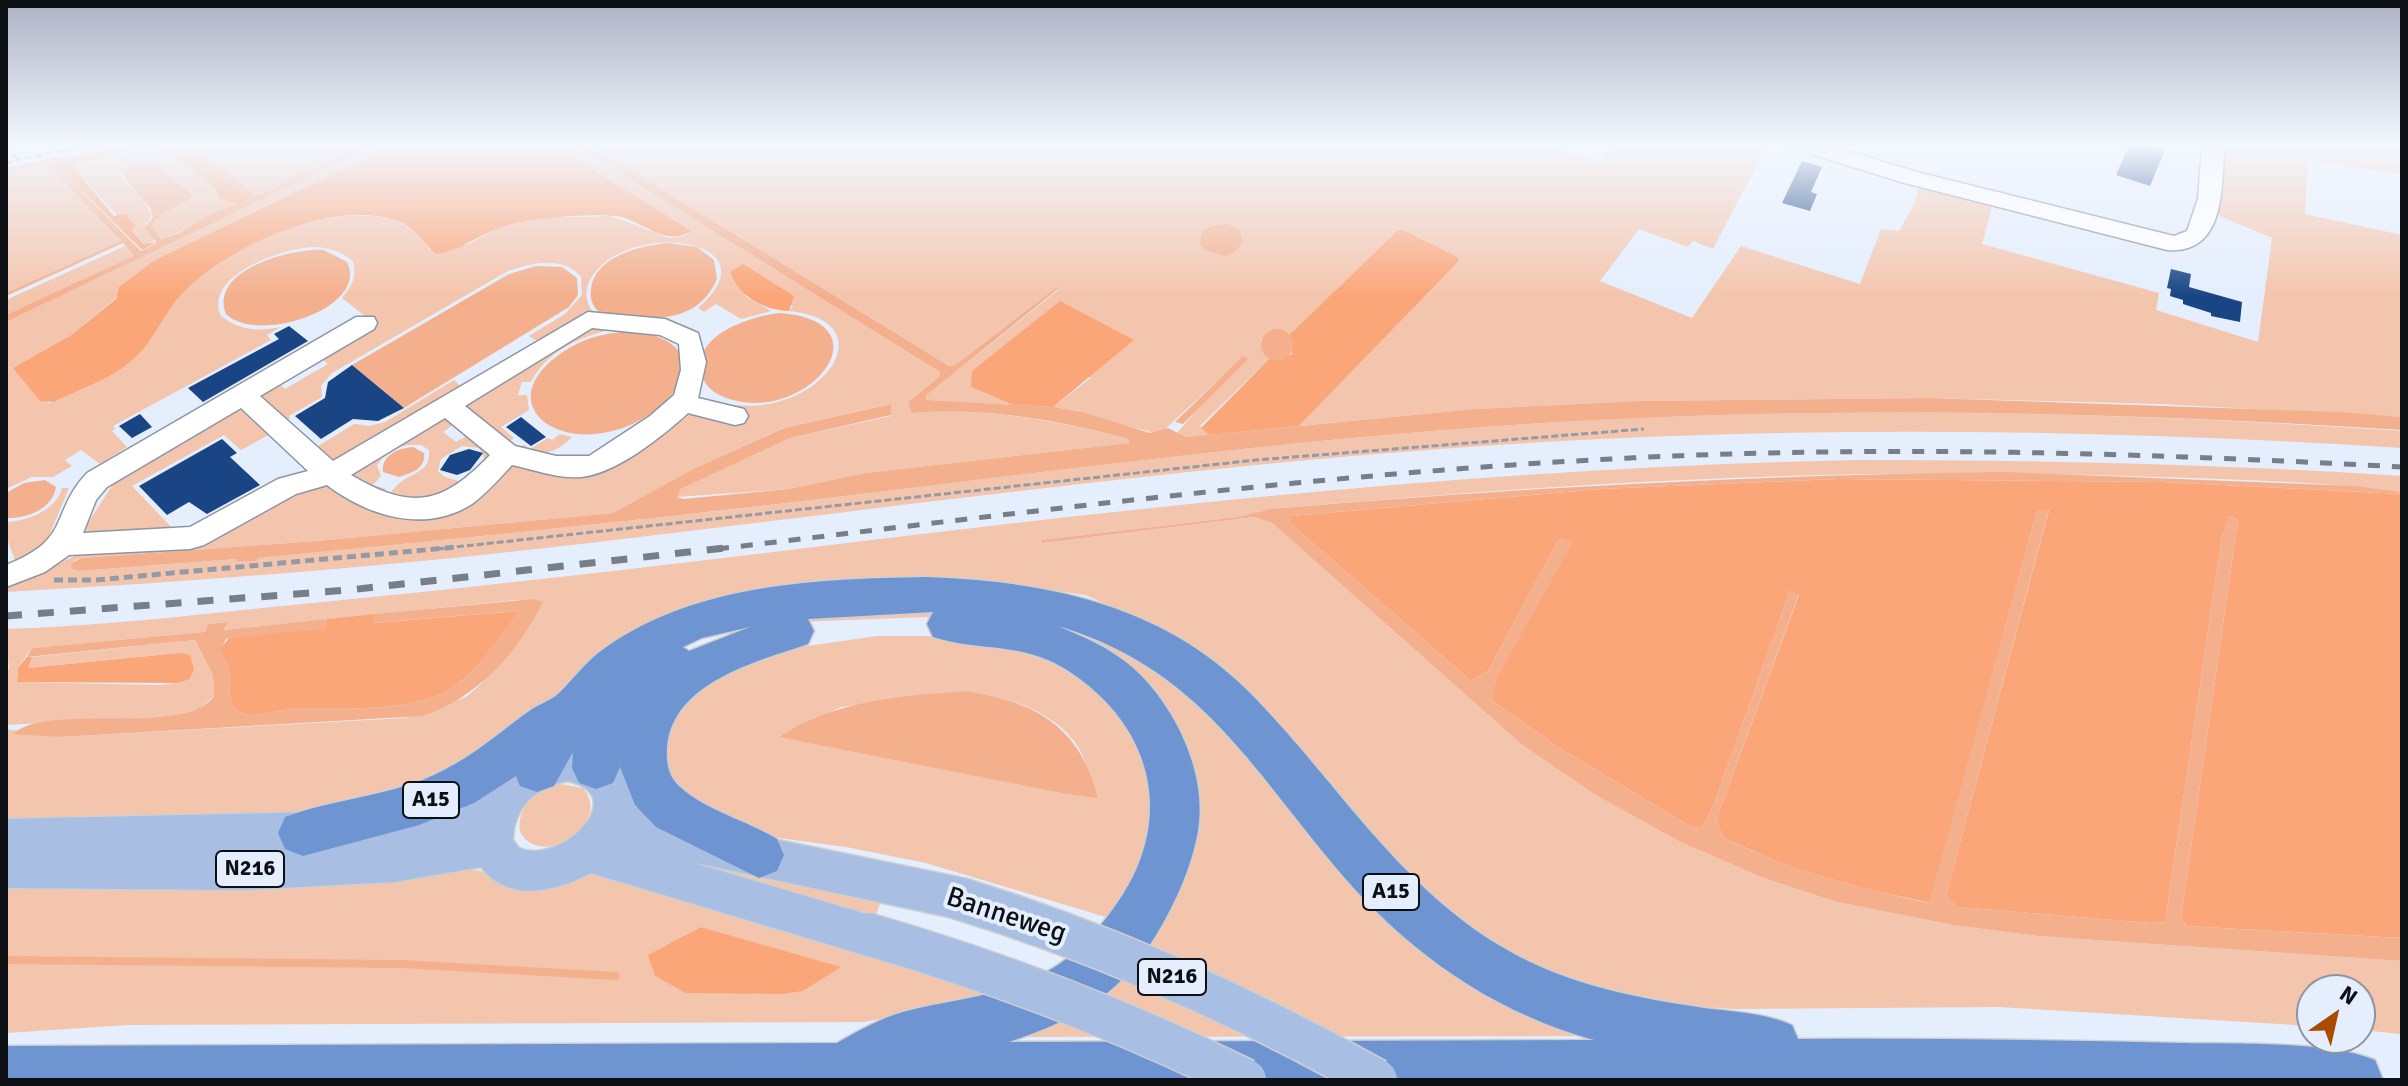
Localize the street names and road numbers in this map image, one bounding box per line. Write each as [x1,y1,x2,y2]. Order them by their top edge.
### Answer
road number: A15 [403,782,459,818]
road number: N216 [216,851,284,887]
road number: A15 [1363,874,1419,910]
street label: Banneweg [942,881,1070,951]
road number: N216 [1138,959,1206,995]

